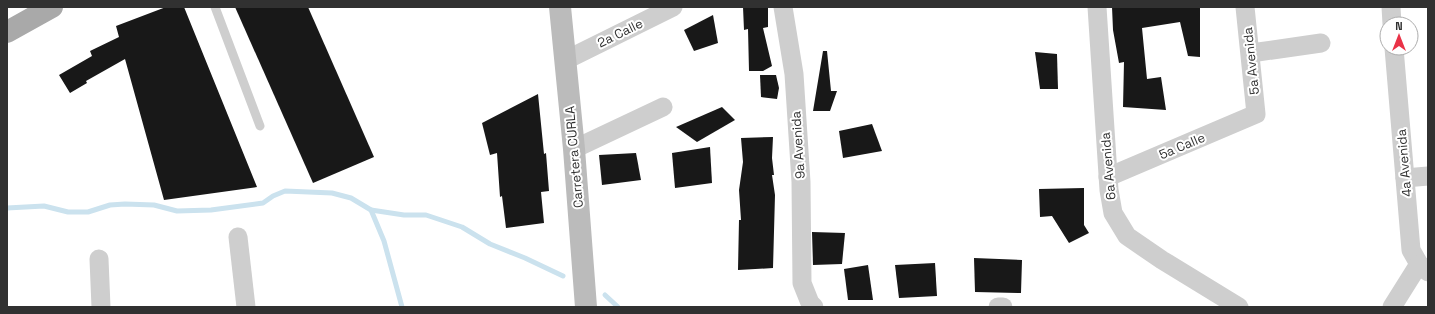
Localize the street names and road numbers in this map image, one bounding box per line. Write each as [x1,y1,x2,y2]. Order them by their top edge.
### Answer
street label: 2a Calle [594,15,646,51]
street label: 5a Avenida [1239,26,1263,96]
street label: Carretera CURLA [561,105,587,209]
street label: 9a Avenida [787,110,809,180]
street label: 4a Avenida [1393,128,1415,198]
street label: 5a Calle [1156,129,1208,163]
street label: 6a Avenida [1097,131,1119,201]

